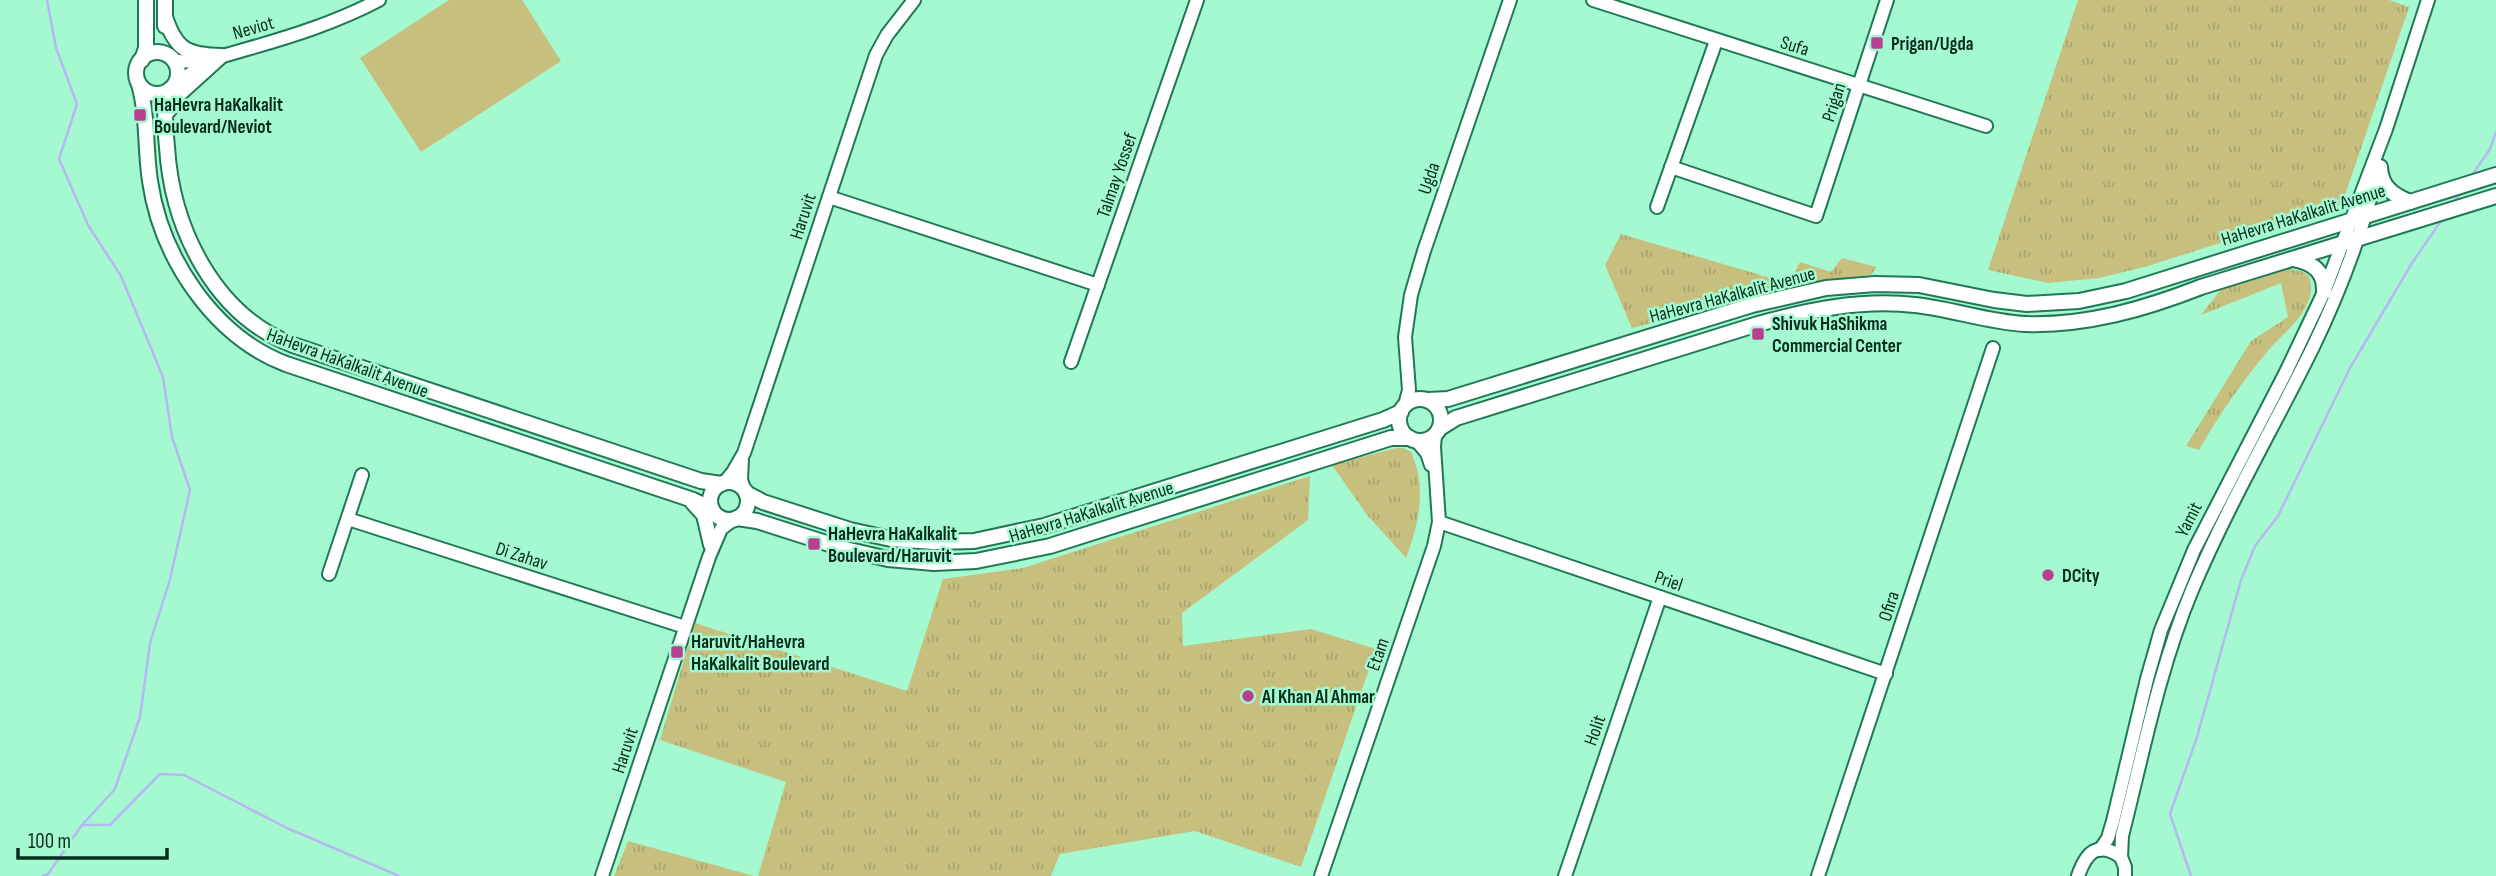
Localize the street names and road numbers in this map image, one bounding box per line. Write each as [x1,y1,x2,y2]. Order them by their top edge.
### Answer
street label: Neviot [230,12,277,45]
street label: Sufa [1777,31,1812,62]
street label: Prigan [1817,80,1852,125]
street label: Talmay Yossef [1092,129,1143,221]
street label: Ugda [1413,160,1446,197]
street label: HaHevra HaKalkalit Avenue [2219,179,2388,251]
street label: Haruvit [785,190,822,242]
street label: HaHevra HaKalkalit Avenue [1647,262,1818,329]
street label: HaHevra HaKalkalit Avenue [263,323,432,403]
street label: HaHevra HaKalkalit Avenue [1007,476,1176,548]
street label: Yamit [2171,498,2208,541]
street label: Di Zahav [493,537,551,576]
street label: Priel [1651,566,1686,597]
street label: Ofira [1874,589,1905,624]
street label: Etam [1362,635,1395,674]
street label: Holit [1580,712,1611,749]
street label: Haruvit [607,724,644,776]

